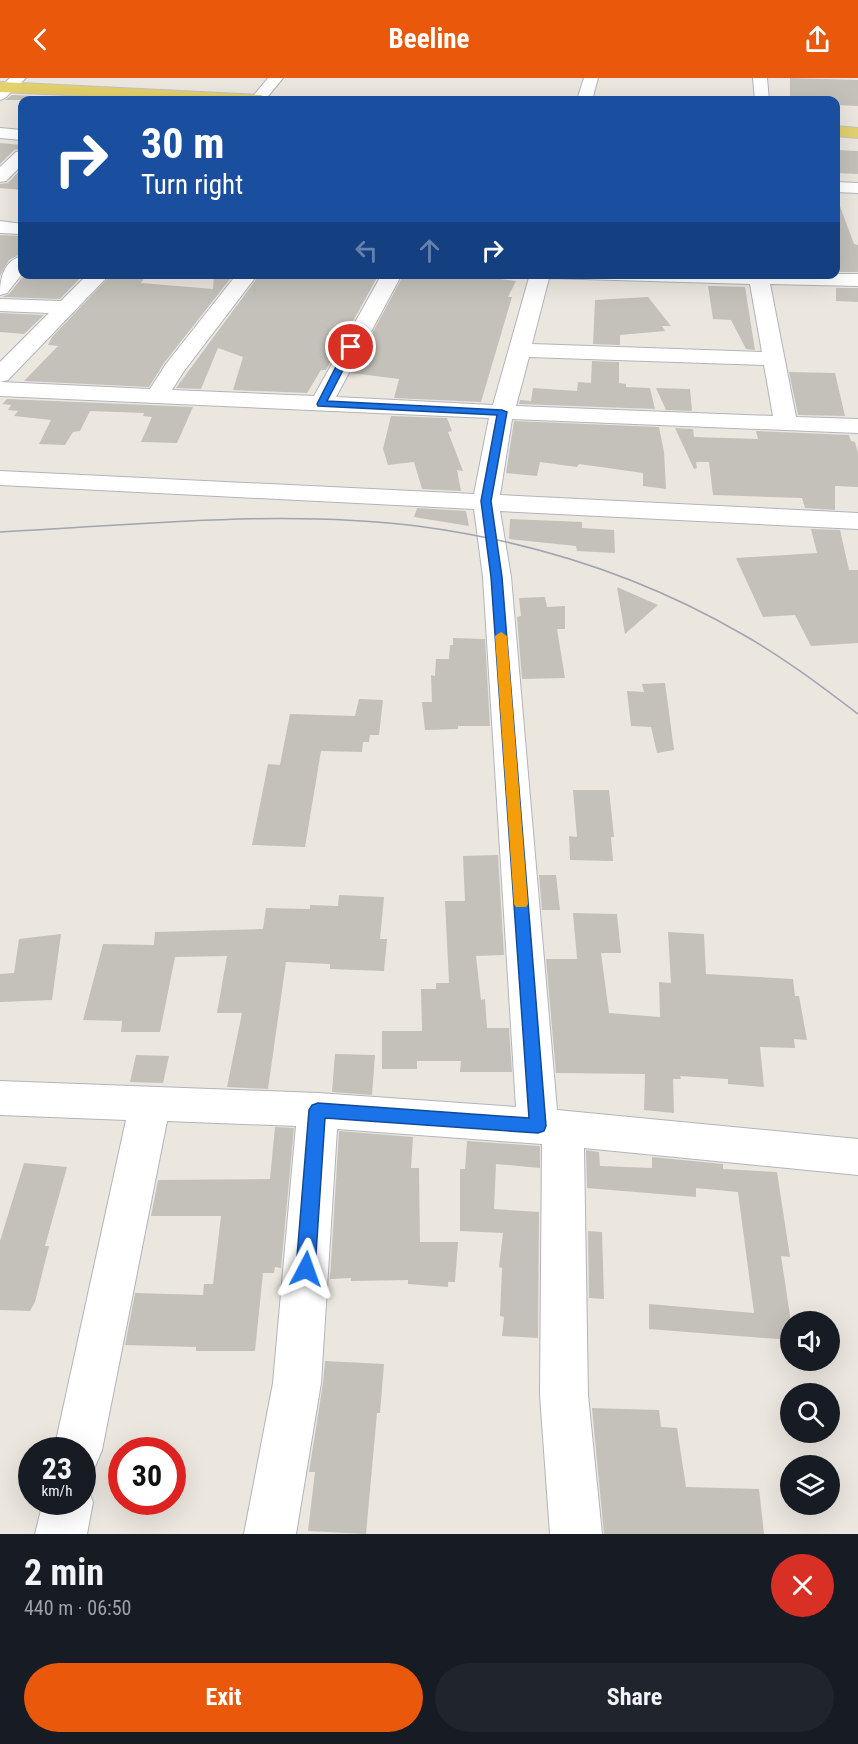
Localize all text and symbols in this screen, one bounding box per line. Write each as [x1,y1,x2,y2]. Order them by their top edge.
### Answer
icon: back [24,23,57,56]
text: Beeline [389,23,469,55]
icon: share [801,23,834,56]
text: 30 m [141,119,224,168]
icon: right [42,120,120,198]
text: Turn right [141,169,243,201]
icon: left [350,234,383,267]
icon: ahead [413,234,446,267]
icon: right [476,234,509,267]
pin [325,321,376,372]
icon: arrive [334,330,367,363]
position arrow [274,1237,338,1301]
map controls [780,1311,840,1515]
button: sound [780,1311,840,1371]
button: search [780,1383,840,1443]
speed limit sign: 30 [108,1437,186,1515]
text: 23 [42,1451,72,1486]
button: layers [780,1455,840,1515]
text: km/h [42,1482,72,1500]
text: 2 min [24,1552,104,1594]
button: close [771,1554,834,1617]
text: 440 m · 06:50 [24,1596,131,1620]
button: Exit [24,1663,423,1732]
button: Share [435,1663,834,1732]

